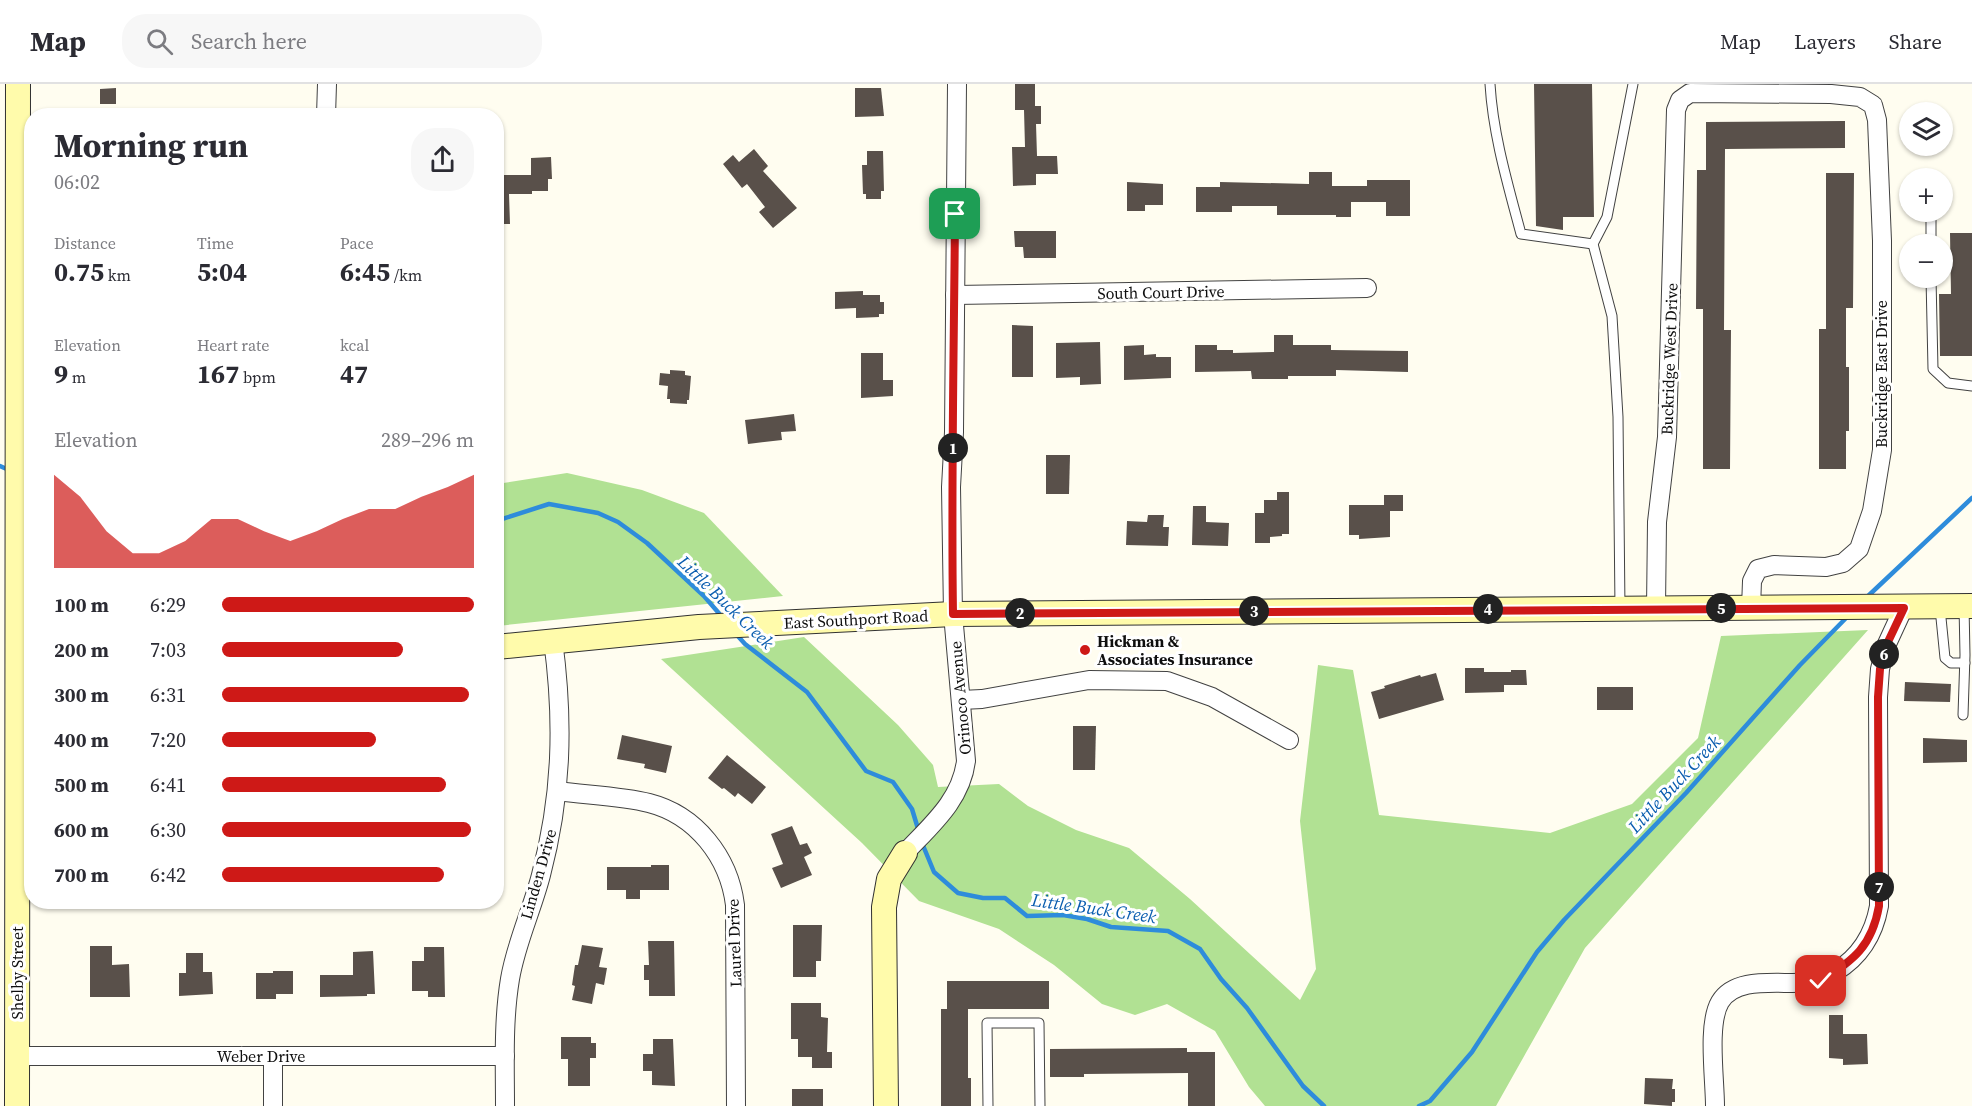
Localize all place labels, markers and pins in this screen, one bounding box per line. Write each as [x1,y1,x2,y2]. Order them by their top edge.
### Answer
pin [929,188,980,239]
pin: 1 [938,433,968,463]
pin: 5 [1706,593,1736,623]
pin: 4 [1473,594,1503,624]
pin: 3 [1239,596,1269,626]
pin: 2 [1005,598,1035,628]
place label: Hickman & Associates Insurance [1097,630,1253,670]
pin: 6 [1869,639,1899,669]
marker: Hickman & Associates Insurance [1078,643,1092,657]
pin: 7 [1864,872,1894,902]
pin [1795,955,1846,1006]

